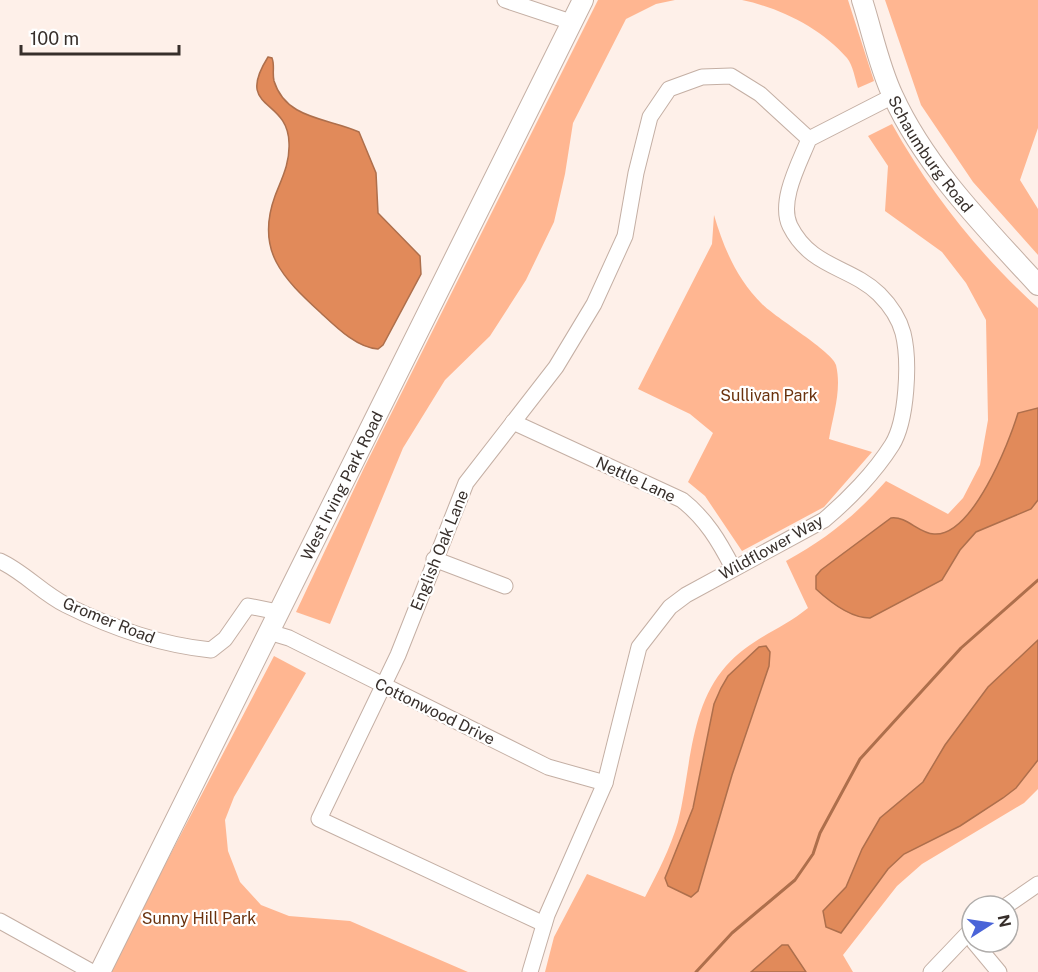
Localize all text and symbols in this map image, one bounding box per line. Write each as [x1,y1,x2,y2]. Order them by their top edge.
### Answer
scale bar [21,18,178,56]
text: 100 m [30,28,79,49]
street label: Schaumburg Road [884,92,977,216]
park label: Sullivan Park [720,386,818,405]
street label: West Irving Park Road [297,408,387,564]
street label: Nettle Lane [593,453,679,506]
street label: English Oak Lane [407,487,472,613]
street label: Wildflower Way [716,511,827,584]
street label: Gromer Road [60,593,158,648]
street label: Cottonwood Drive [372,674,498,749]
north arrow [960,894,1020,954]
park label: Sunny Hill Park [142,909,256,928]
text: N [994,913,1015,929]

